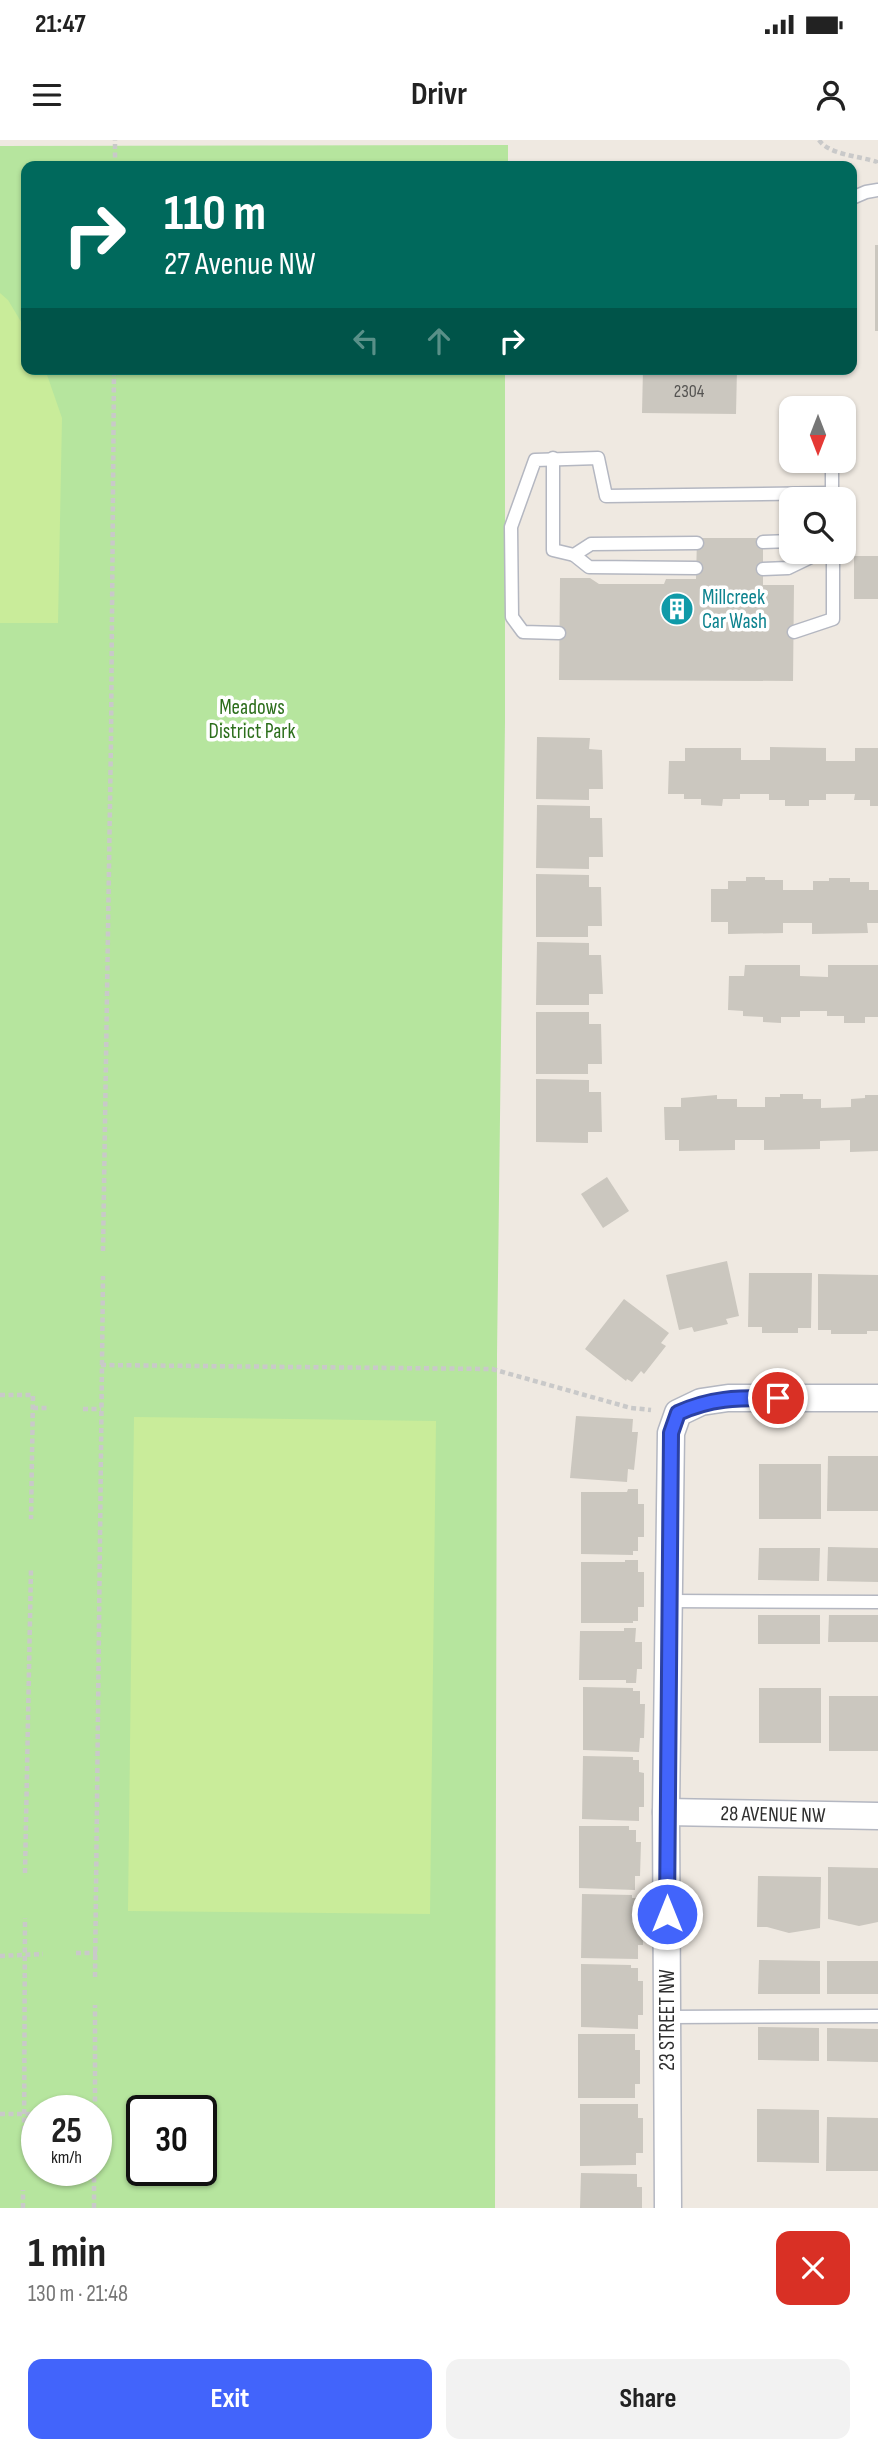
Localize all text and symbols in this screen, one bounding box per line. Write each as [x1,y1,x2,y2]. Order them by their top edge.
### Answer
text: 21:47 [35,9,86,40]
text: Drivr [411,75,467,114]
icon: menu [28,76,66,114]
icon: person [812,76,850,114]
text: 110 m [164,185,266,244]
icon: right [49,189,140,280]
text: 27 Avenue NW [164,245,316,284]
icon: left [347,322,385,360]
icon: ahead [420,322,458,360]
icon: right [493,322,531,360]
house number: 2304 [674,381,705,402]
north arrow [779,396,856,472]
map controls [779,396,856,564]
button: search [779,487,856,564]
place label: Millcreek Car Wash [702,585,767,634]
building icon: Millcreek Car Wash [658,590,696,628]
park label: Meadows District Park [209,695,295,744]
pin [748,1368,808,1428]
icon: arrive [759,1379,797,1417]
street label: 28 AVENUE NW [720,1801,826,1828]
position arrow [630,1877,704,1951]
street label: 23 STREET NW [655,1969,680,2071]
speed limit sign: 30 [126,2095,217,2186]
text: 25 [51,2110,82,2153]
text: km/h [51,2147,82,2168]
text: 1 min [28,2228,106,2279]
button: close [776,2231,850,2305]
text: 130 m · 21:48 [28,2280,128,2308]
button: Exit [28,2359,432,2439]
button: Share [446,2359,850,2439]

